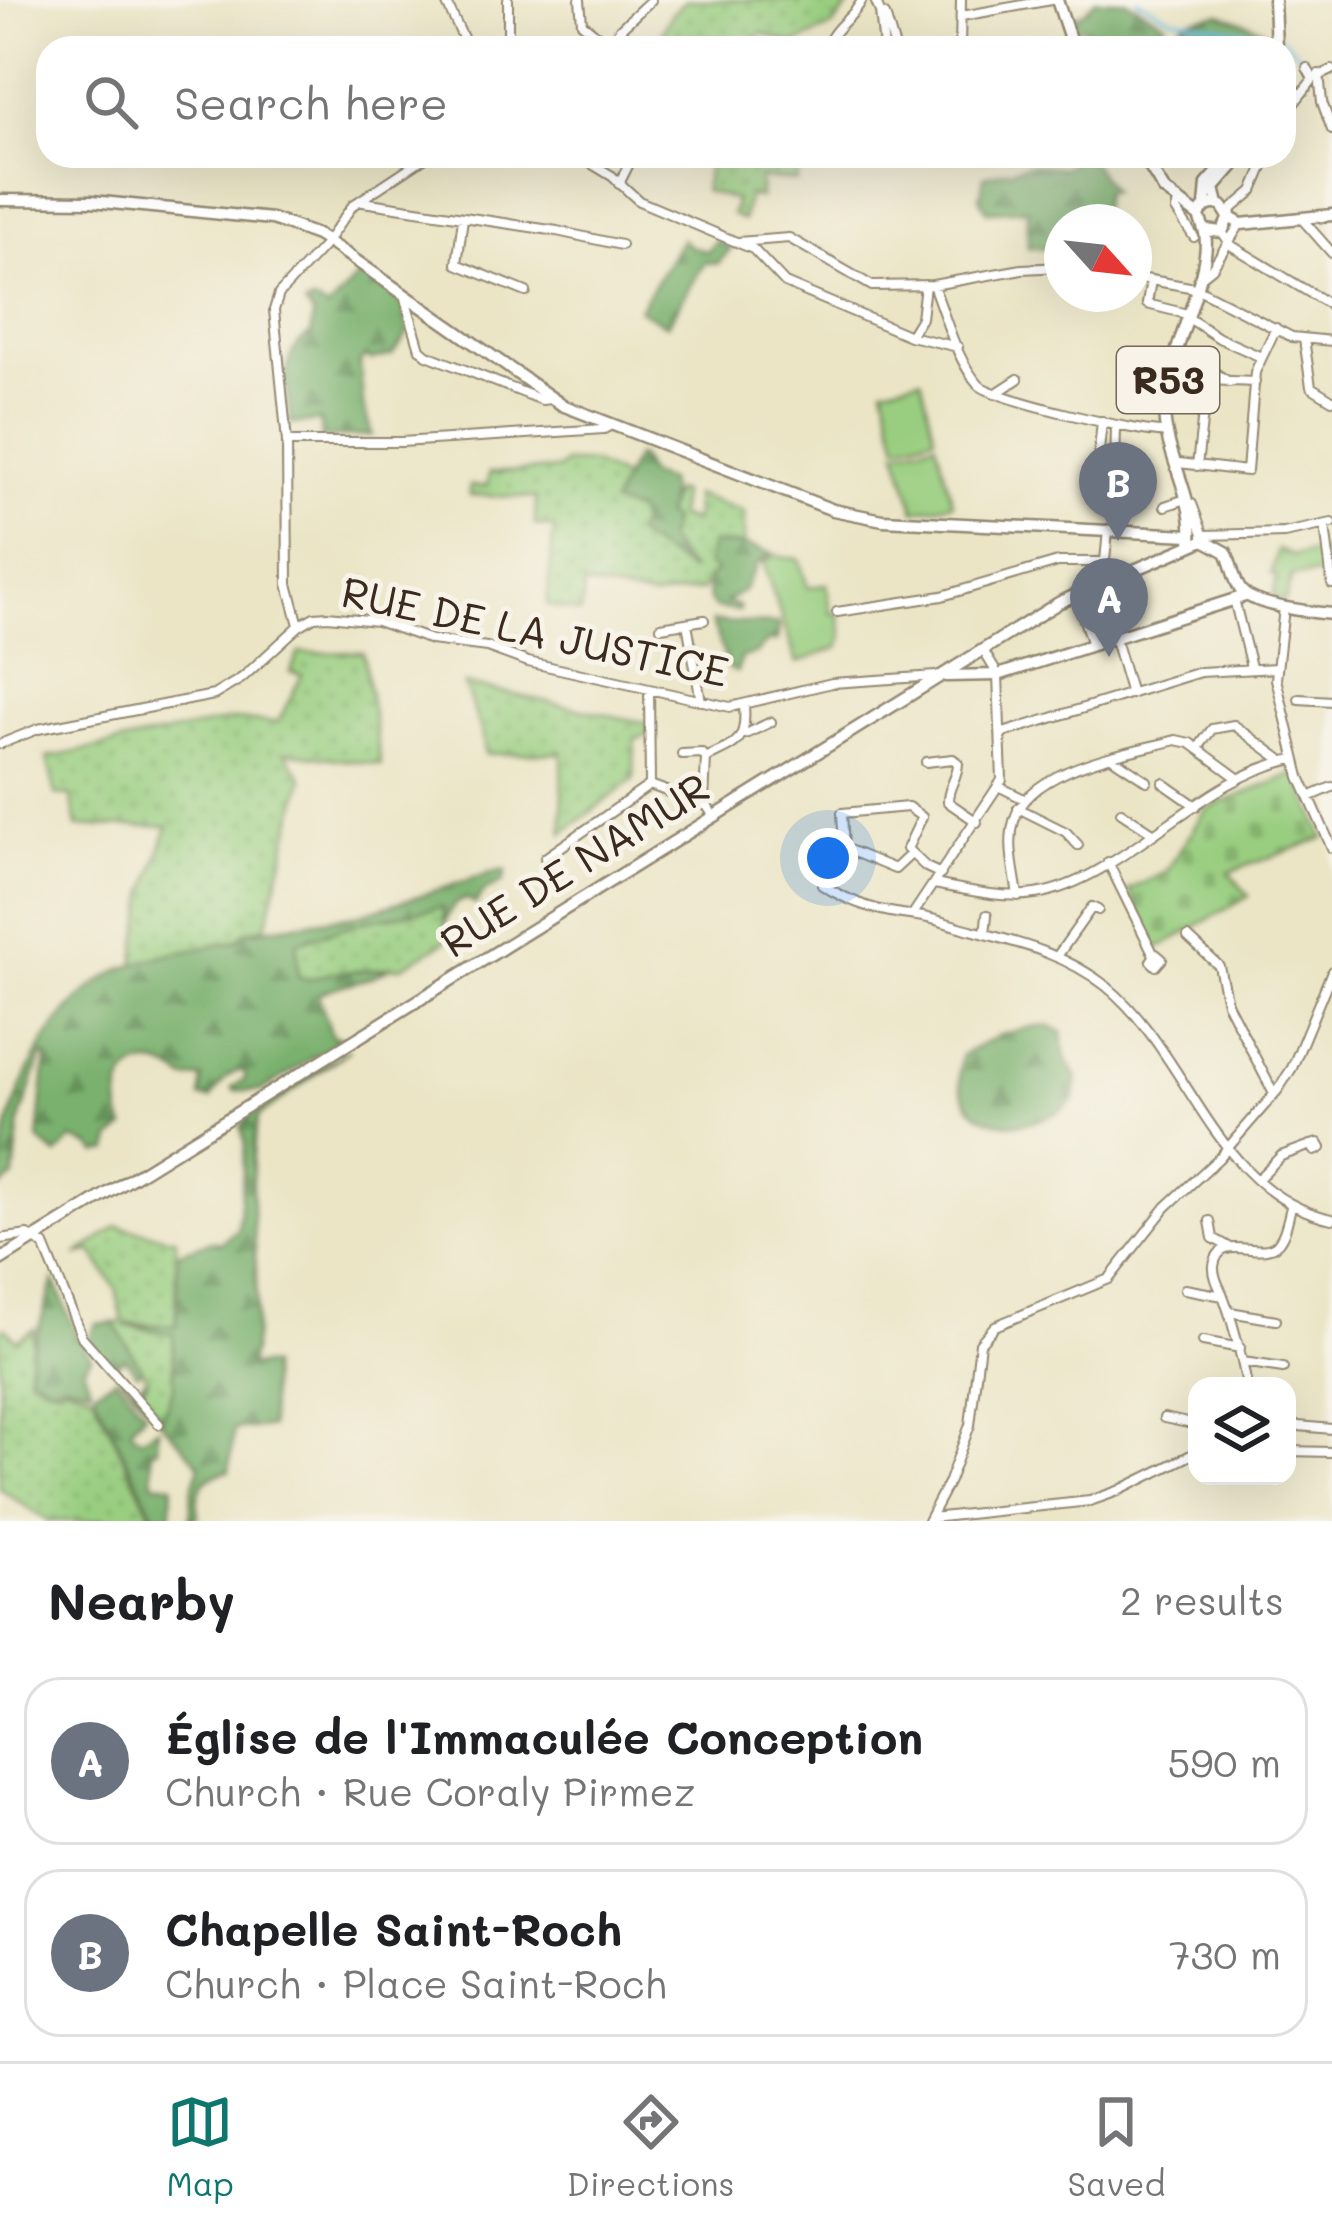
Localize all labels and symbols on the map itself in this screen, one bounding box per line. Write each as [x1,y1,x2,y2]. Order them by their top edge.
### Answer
north arrow [1044,204,1152,312]
road number: R53 [1117,347,1219,413]
pin: B [1079,442,1157,541]
pin: A [1070,558,1148,657]
street label: RUE DE LA JUSTICE [337,563,734,698]
street label: RUE DE NAMUR [429,759,719,968]
your location [798,828,858,888]

